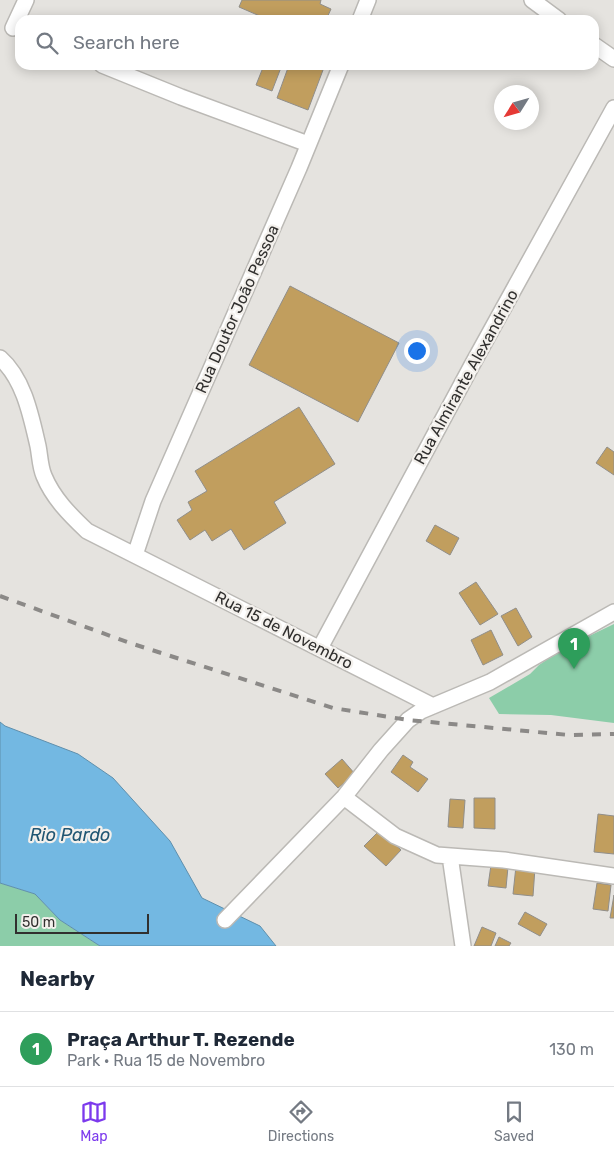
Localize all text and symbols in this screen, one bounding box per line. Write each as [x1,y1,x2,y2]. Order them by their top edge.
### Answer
search box [15,15,599,70]
icon: search [33,29,61,57]
text: Search here [73,31,180,54]
north arrow [494,85,539,130]
street label: Rua Doutor João Pessoa [191,222,283,396]
street label: Rua Almirante Alexandrino [410,286,522,468]
your location [404,338,430,364]
street label: Rua 15 de Novembro [212,587,356,673]
pin: 1 [558,628,590,669]
water label: Rio Pardo [30,824,110,846]
scale bar [15,911,149,934]
text: 50 m [22,914,55,931]
text: Nearby [20,966,95,991]
text: Praça Arthur T. Rezende [67,1028,295,1051]
text: 1 [32,1040,40,1059]
text: 130 m [549,1040,594,1059]
text: Park · Rua 15 de Novembro [67,1051,265,1070]
tab: Map [80,1098,108,1145]
tab: Directions [268,1098,334,1145]
tab: Saved [494,1098,534,1145]

